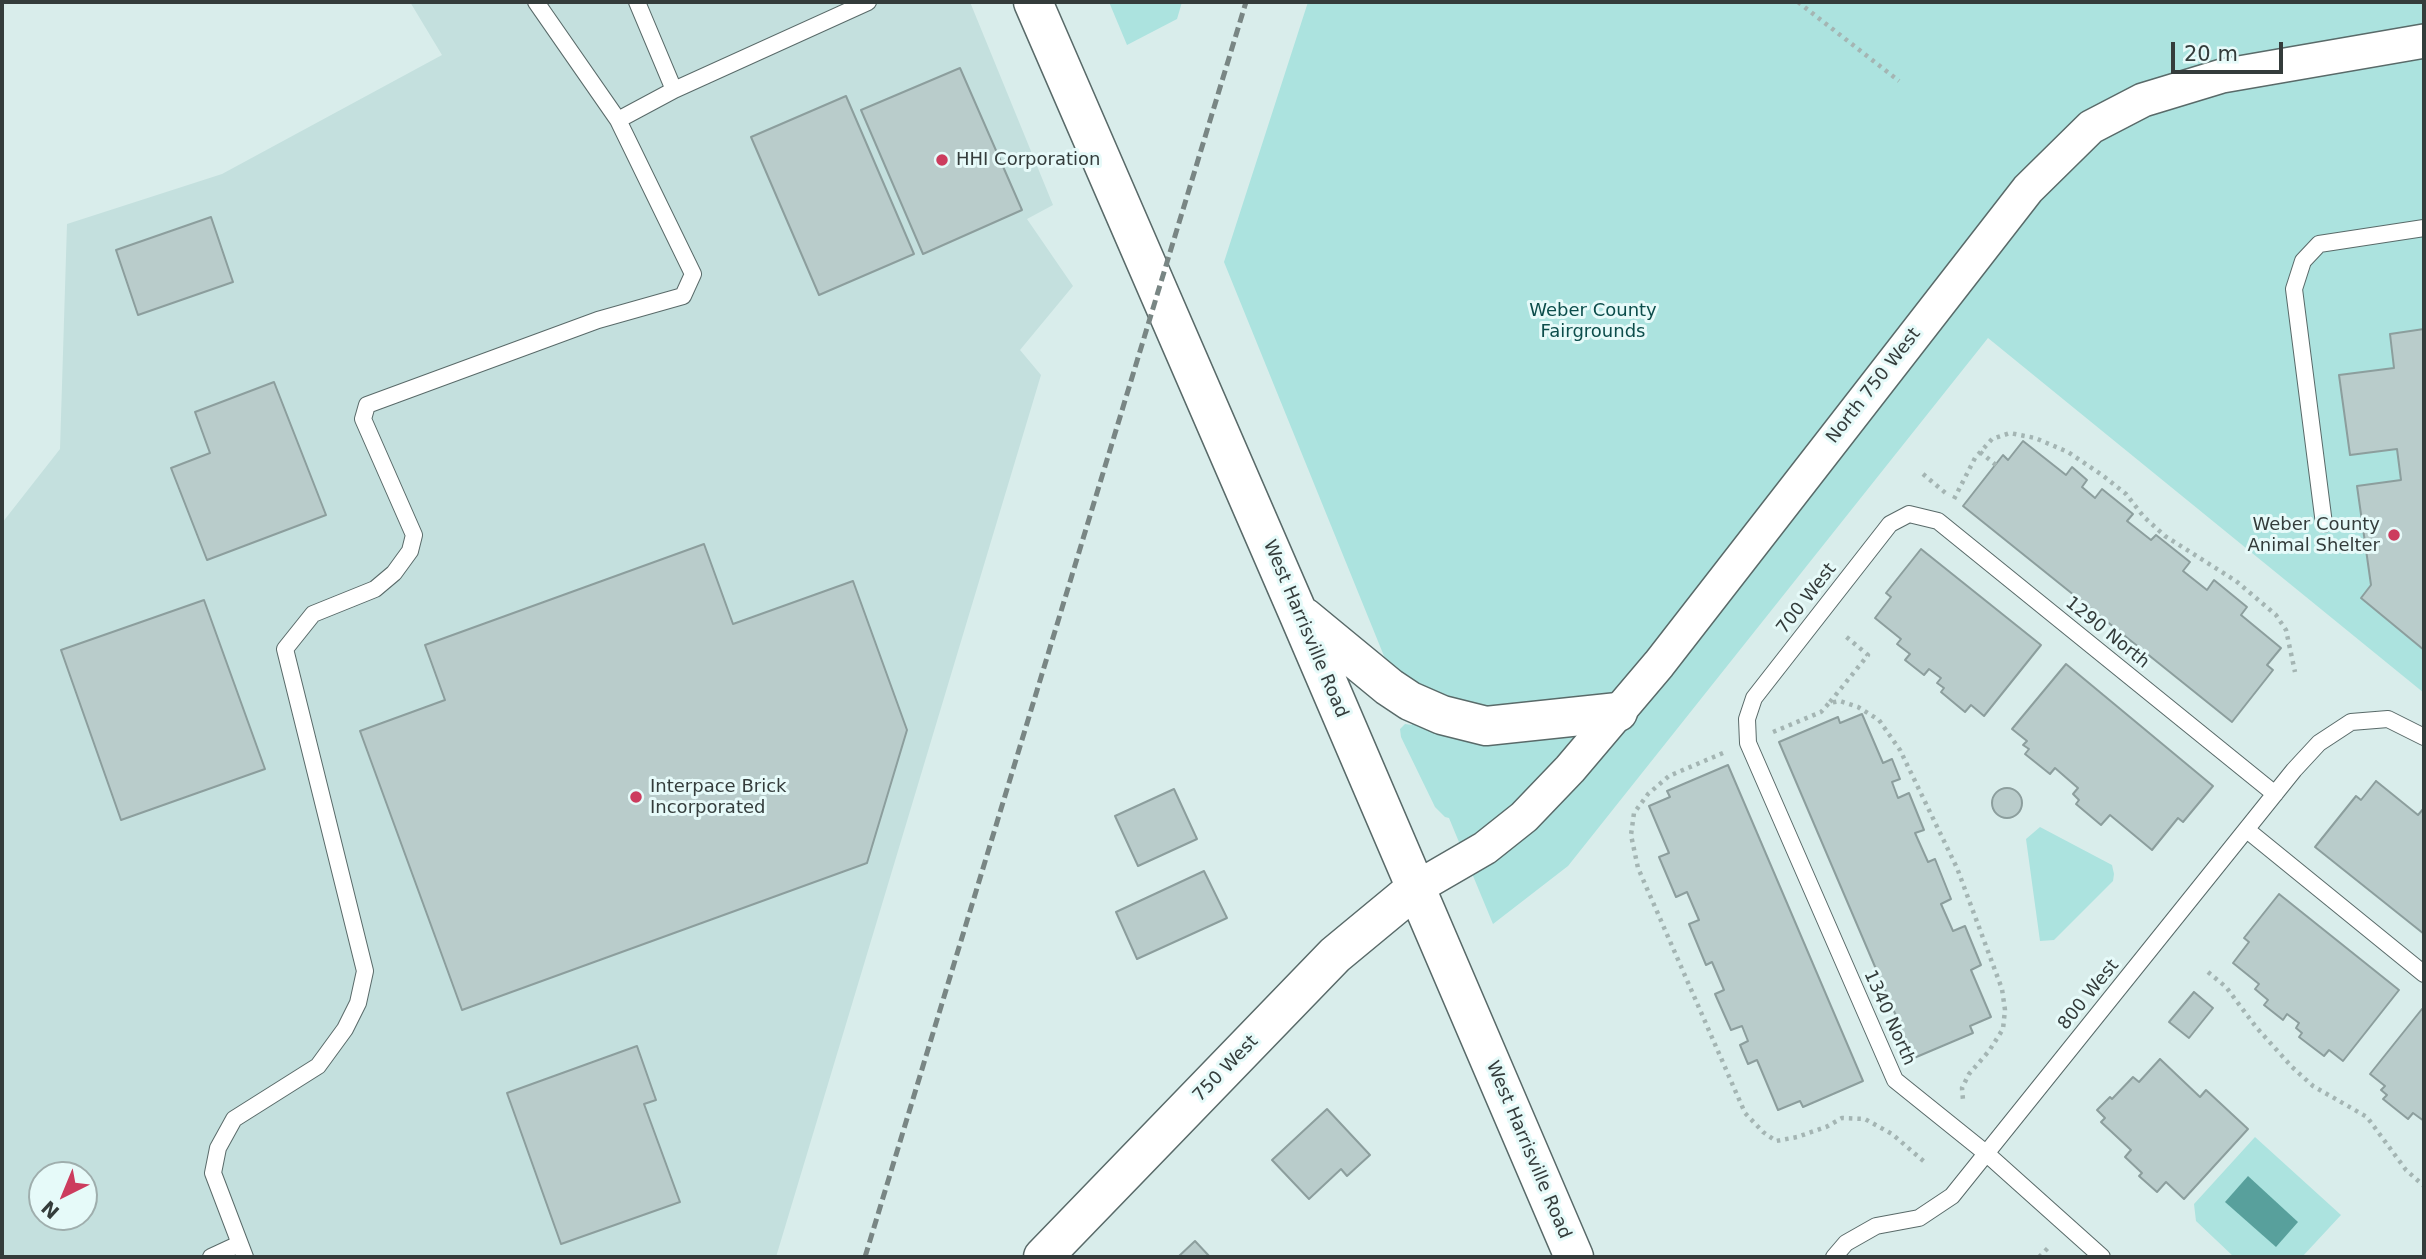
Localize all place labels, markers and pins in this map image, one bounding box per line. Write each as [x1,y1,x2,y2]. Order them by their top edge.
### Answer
place label: HHI Corporation [956,149,1100,171]
marker: HHI Corporation [934,152,950,168]
place label: Weber County Animal Shelter [2248,514,2380,556]
marker: Weber County Animal Shelter [2386,527,2402,543]
place label: Interpace Brick Incorporated [650,776,786,818]
marker: Interpace Brick Incorporated [628,789,644,805]

